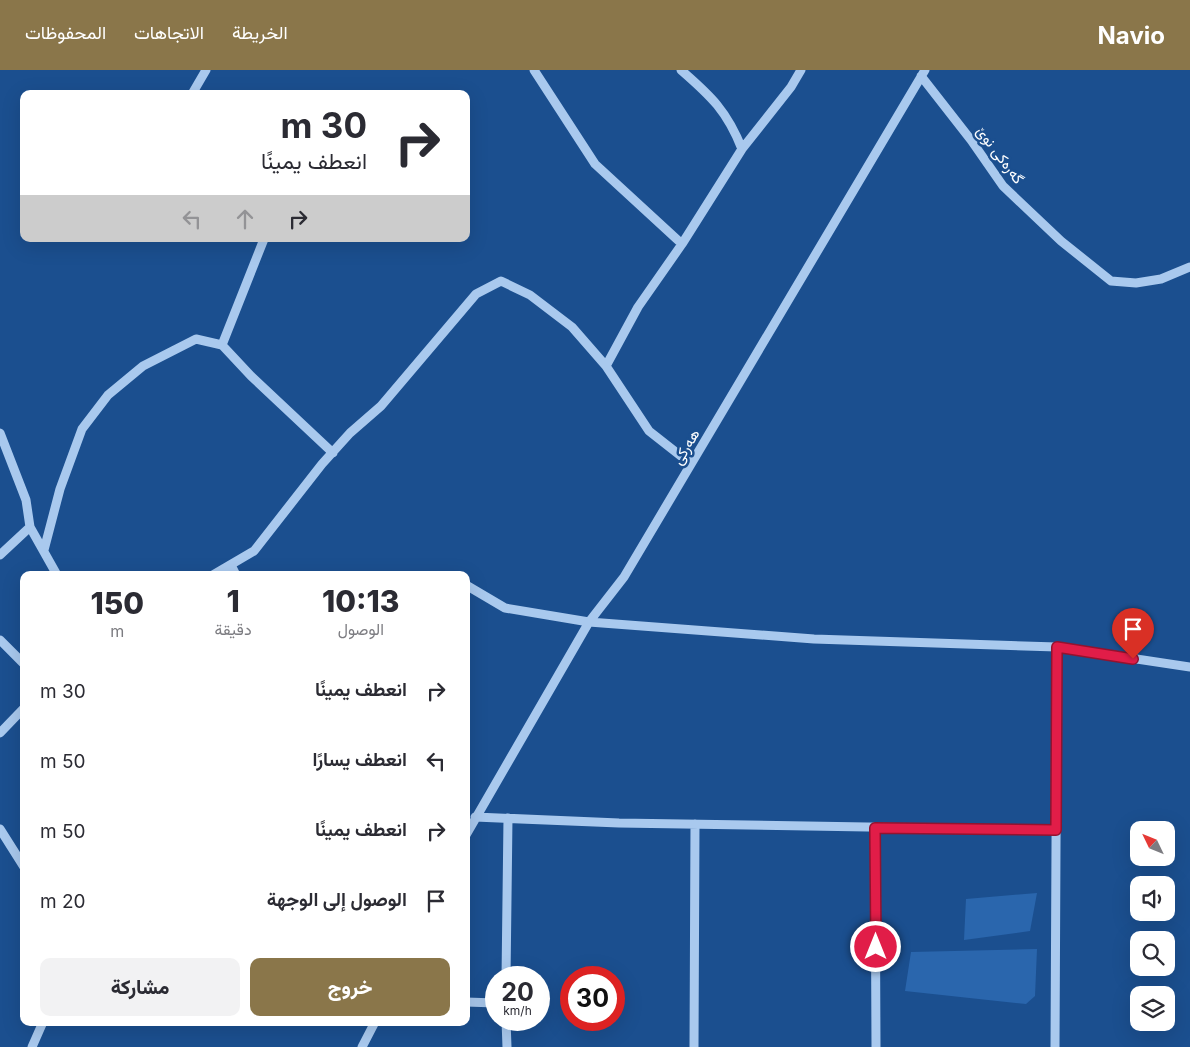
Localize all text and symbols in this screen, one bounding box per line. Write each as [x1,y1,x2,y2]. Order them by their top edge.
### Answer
text: Navio [1098,21,1165,50]
text: المحفوظات [25,22,106,43]
text: الاتجاهات [134,22,204,43]
text: الخريطة [232,22,288,43]
text: 30 m [281,104,367,146]
icon: right [385,110,450,175]
street label: گەرەكى نوێ [972,122,1029,188]
text: انعطف يمينًا [261,148,367,174]
icon: left [178,205,206,233]
icon: ahead [231,205,259,233]
icon: right [284,205,312,233]
street label: هەرکی [668,425,704,469]
text: 1 [226,583,240,619]
text: 10:13 [322,583,400,619]
text: 150 [90,585,144,621]
pin [1112,608,1154,659]
icon: arrive [1119,615,1147,643]
text: دقيقة [215,619,252,639]
text: الوصول [338,619,384,639]
text: m [110,621,124,641]
icon: right [422,677,450,705]
text: انعطف يمينًا [315,678,407,701]
text: 30 m [40,680,86,703]
icon: left [422,747,450,775]
text: انعطف يسارًا [313,748,407,771]
text: 50 m [40,750,86,773]
icon: right [422,817,450,845]
text: انعطف يمينًا [315,818,407,841]
text: 50 m [40,820,86,843]
north arrow [1130,821,1175,866]
map controls [1130,821,1175,1031]
button: sound [1130,876,1175,921]
icon: arrive [422,887,450,915]
text: الوصول إلى الوجهة [267,888,407,911]
text: 20 m [40,890,86,913]
position arrow [849,920,901,972]
button: search [1130,931,1175,976]
button: مشاركة [40,958,240,1016]
button: خروج [250,958,450,1016]
speed limit sign: 30 [560,966,625,1031]
text: 20 [501,977,534,1007]
button: layers [1130,986,1175,1031]
text: km/h [503,1003,532,1018]

